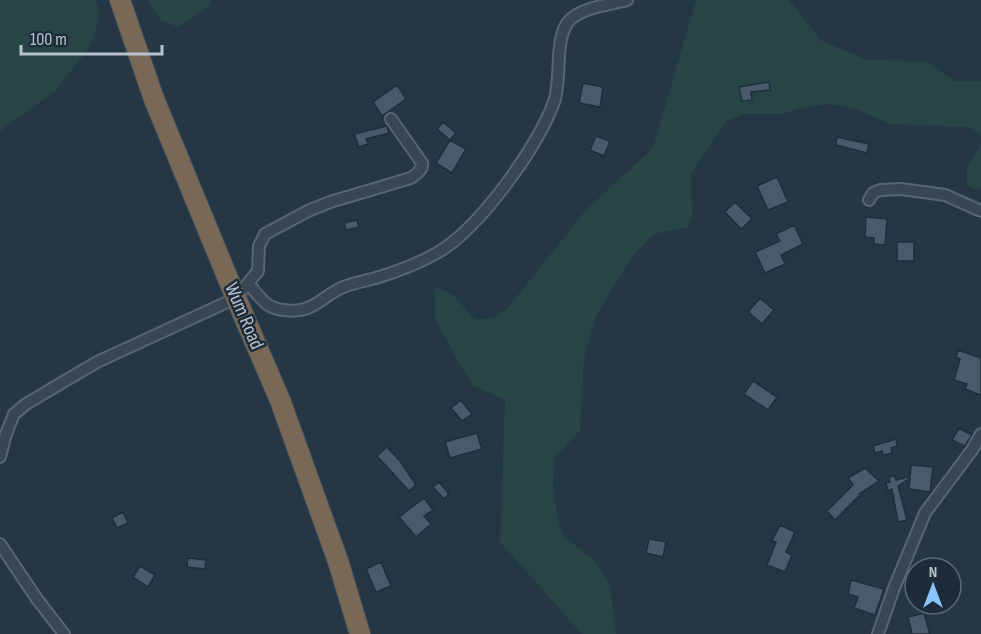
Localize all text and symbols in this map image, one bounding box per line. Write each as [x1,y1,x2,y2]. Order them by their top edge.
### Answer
scale bar [21,18,162,56]
text: 100 m [30,29,67,50]
street label: Wum Road [219,279,269,353]
north arrow [903,556,963,616]
text: N [929,563,937,582]

